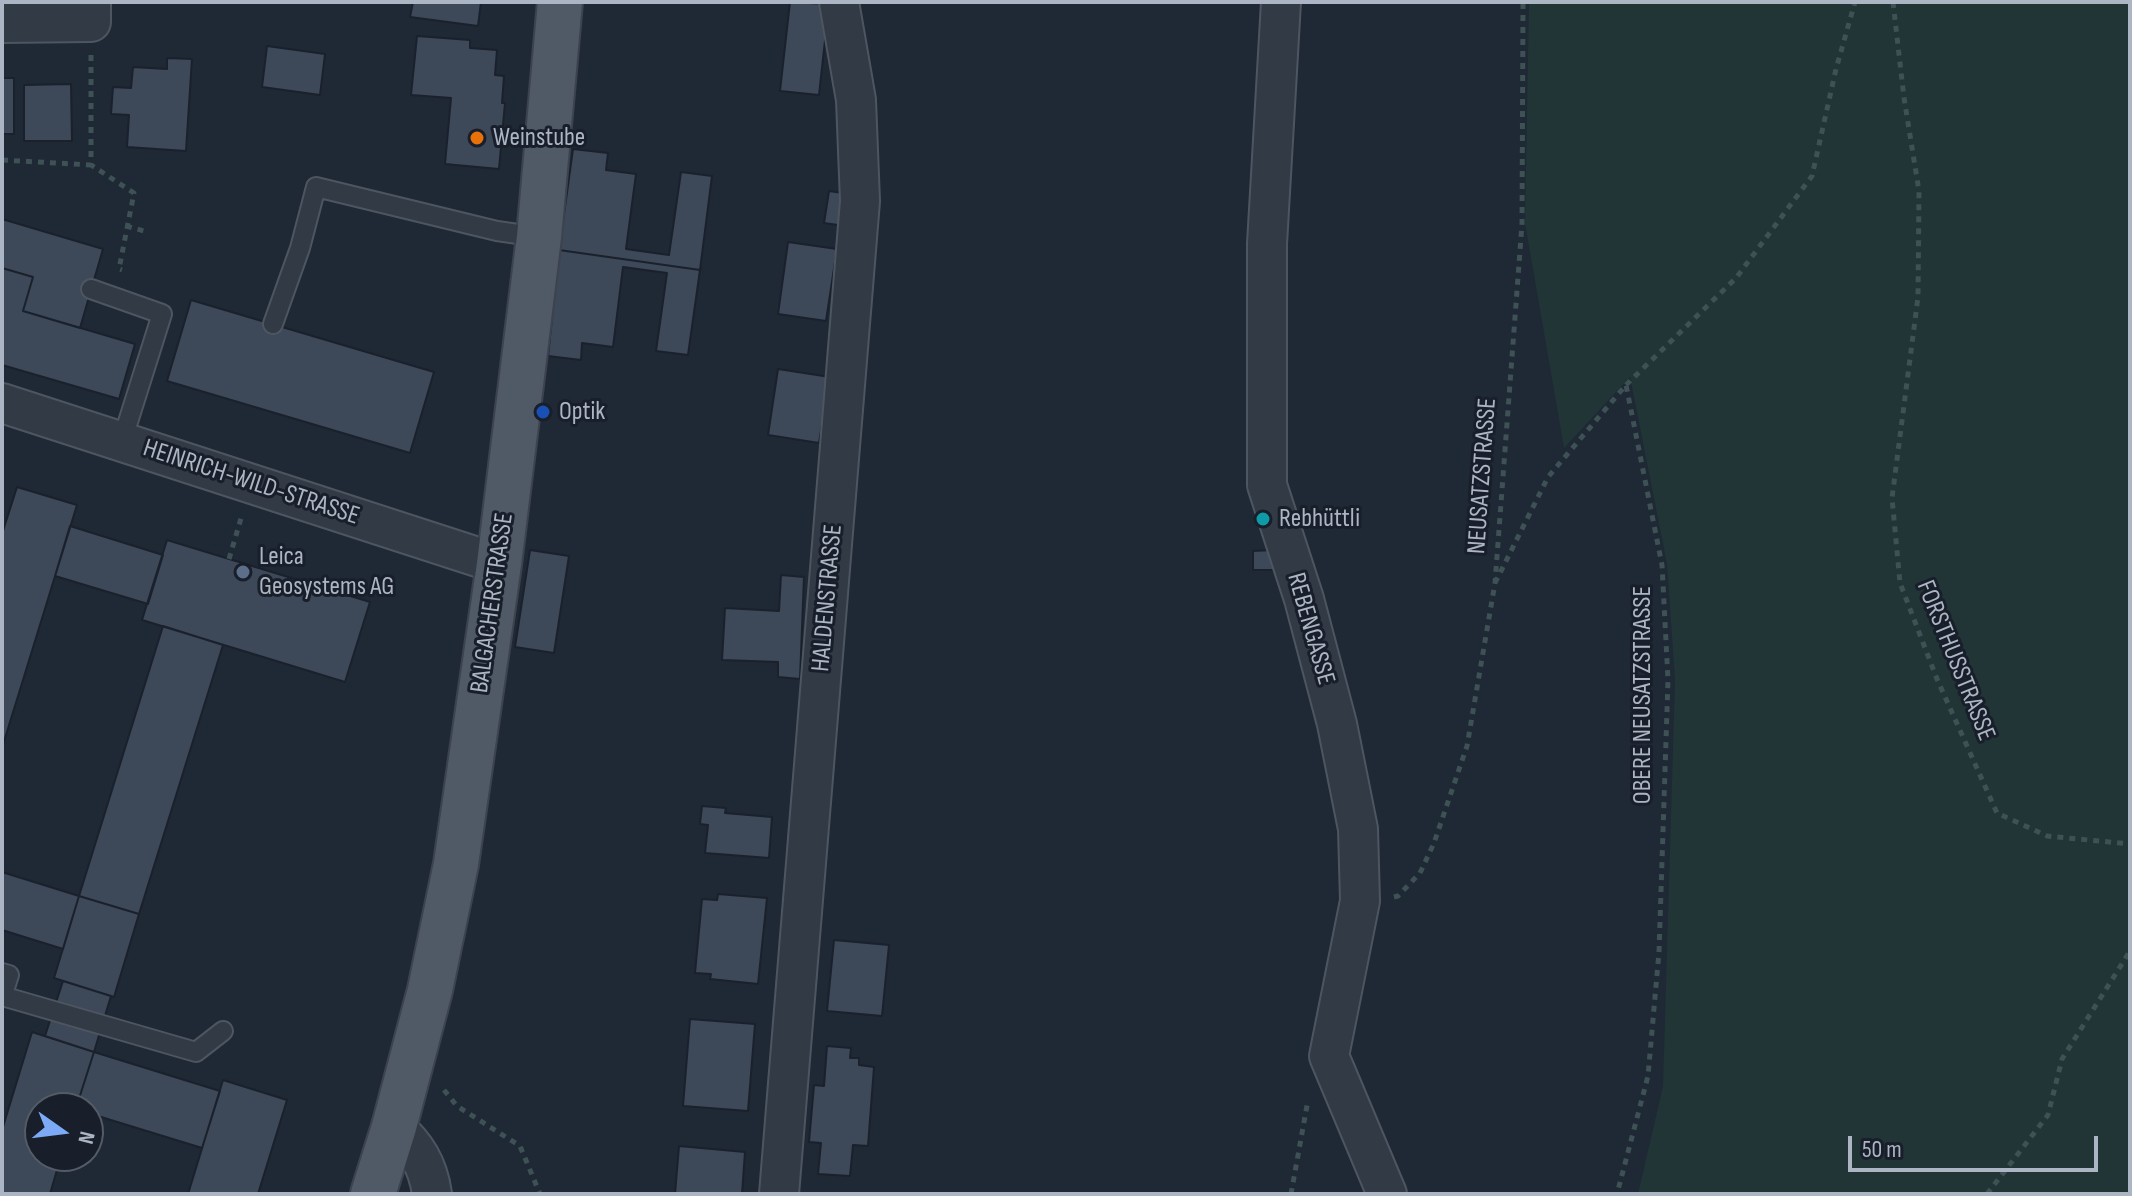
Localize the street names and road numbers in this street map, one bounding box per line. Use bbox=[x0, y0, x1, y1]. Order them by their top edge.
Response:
street label: NEUSATZSTRASSE bbox=[1462, 397, 1504, 555]
street label: HEINRICH-WILD-STRASSE bbox=[139, 433, 363, 533]
street label: BALGACHERSTRASSE bbox=[465, 511, 521, 695]
street label: HALDENSTRASSE bbox=[806, 523, 850, 673]
street label: REBENGASSE bbox=[1279, 569, 1341, 689]
street label: FORSTHUSSTRASSE bbox=[1909, 576, 2001, 746]
street label: OBERE NEUSATZSTRASSE bbox=[1627, 586, 1659, 804]

